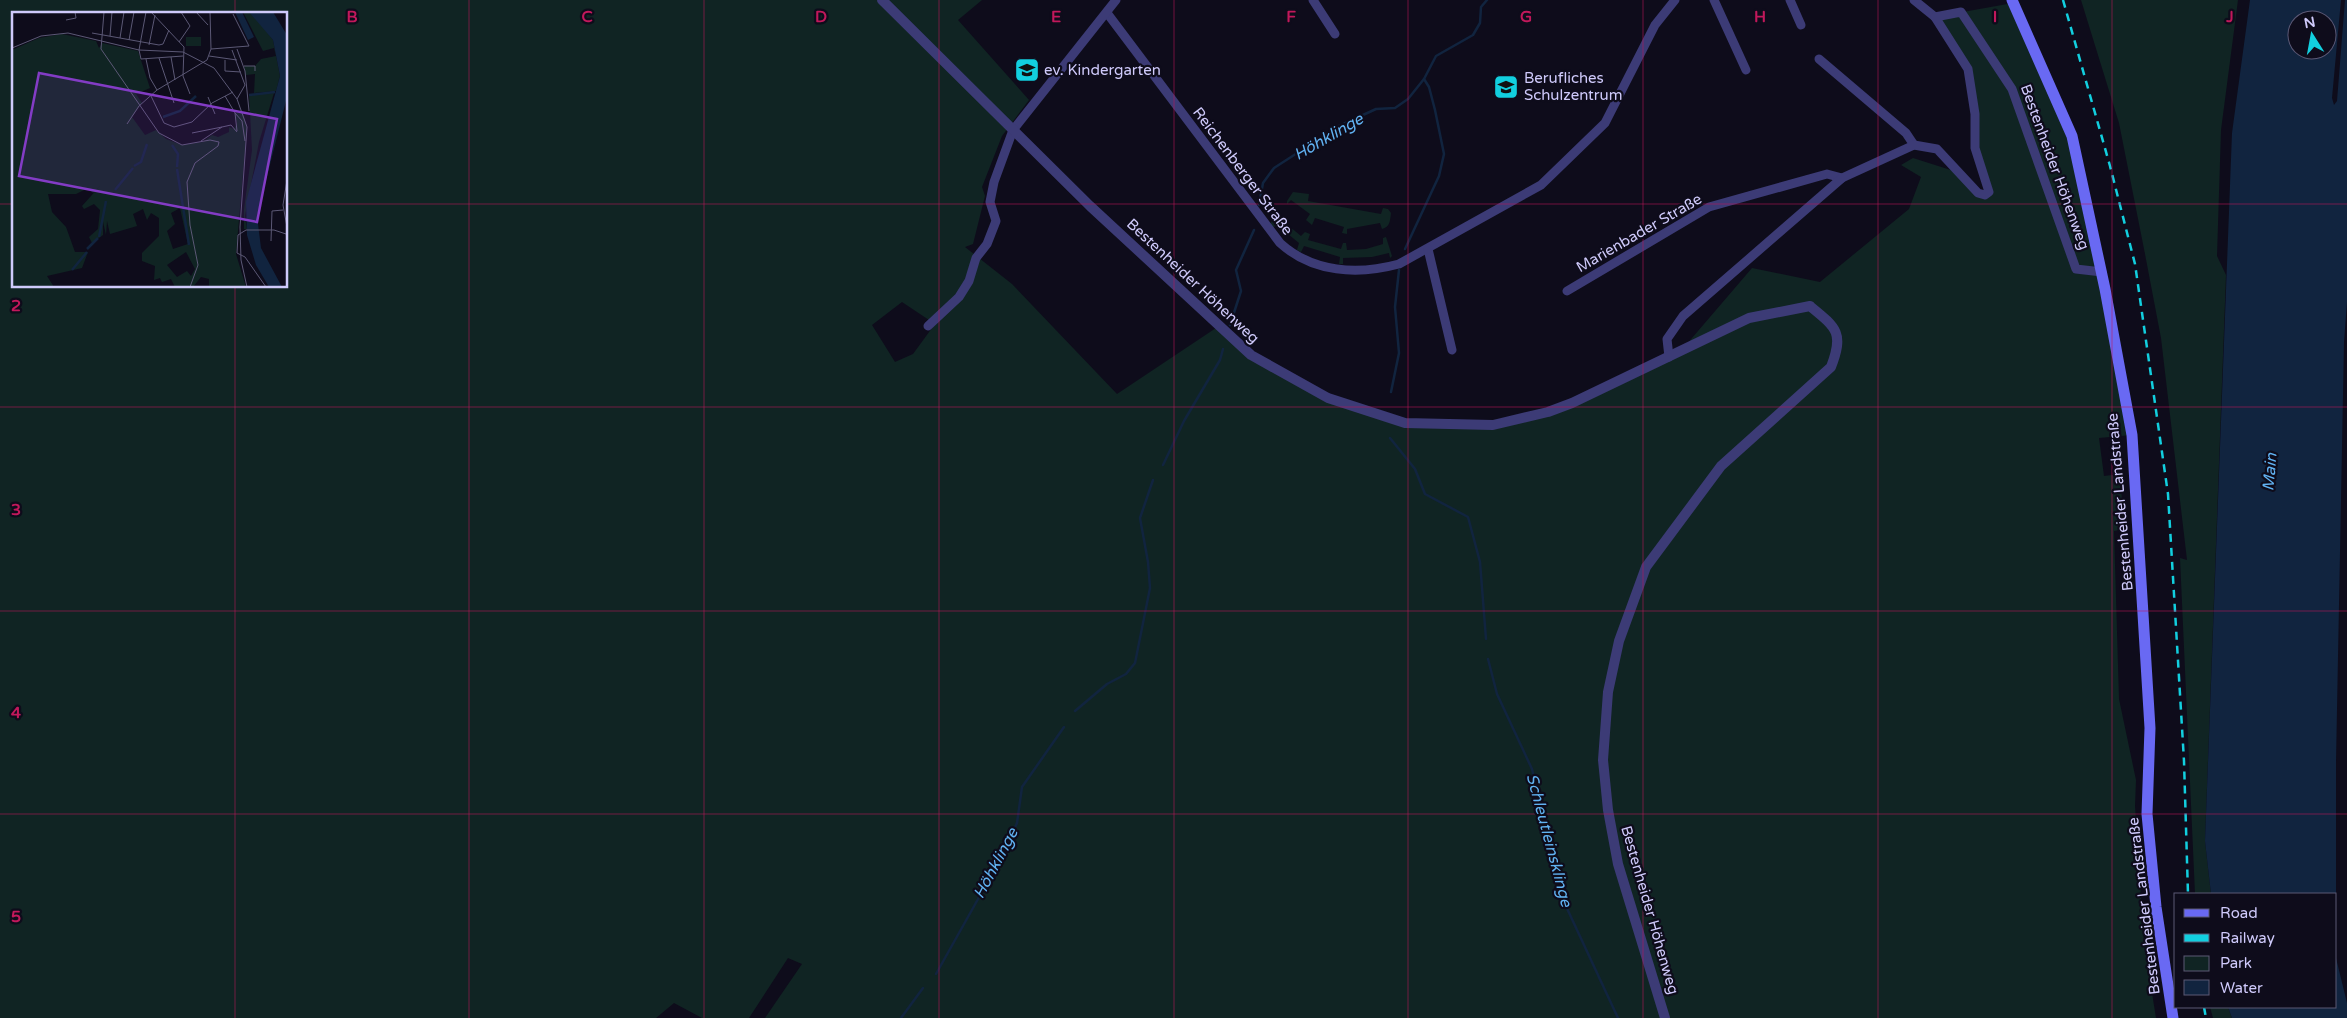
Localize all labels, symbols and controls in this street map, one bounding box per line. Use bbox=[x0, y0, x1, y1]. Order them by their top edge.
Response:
text: B bbox=[346, 7, 358, 27]
text: C bbox=[581, 7, 593, 27]
text: D bbox=[815, 7, 827, 27]
text: E bbox=[1051, 7, 1061, 27]
text: F bbox=[1286, 7, 1296, 27]
text: G bbox=[1520, 7, 1532, 27]
text: H bbox=[1754, 7, 1766, 27]
text: I bbox=[1993, 7, 1997, 27]
text: J bbox=[2225, 7, 2234, 27]
north arrow bbox=[2287, 10, 2337, 60]
inset map bbox=[12, 12, 288, 288]
text: N bbox=[2302, 13, 2317, 32]
school or university icon: ev. Kindergarten bbox=[1014, 57, 1040, 83]
place label: ev. Kindergarten bbox=[1044, 61, 1161, 79]
place label: Berufliches Schulzentrum bbox=[1524, 69, 1622, 104]
school or university icon: Berufliches Schulzentrum bbox=[1493, 74, 1519, 100]
street label: Bestenheider Höhenweg bbox=[2017, 82, 2093, 252]
street label: Reichenberger Straße bbox=[1189, 104, 1297, 238]
water label: Höhklinge bbox=[1290, 109, 1368, 165]
street label: Marienbader Straße bbox=[1573, 190, 1705, 276]
street label: Bestenheider Höhenweg bbox=[1123, 215, 1263, 347]
text: 2 bbox=[11, 296, 21, 316]
street label: Bestenheider Landstraße bbox=[2103, 412, 2137, 592]
water label: Main bbox=[2258, 451, 2282, 492]
text: 3 bbox=[11, 500, 21, 520]
text: 4 bbox=[11, 703, 21, 723]
water label: Schleutleinsklinge bbox=[1522, 771, 1577, 910]
street label: Bestenheider Landstraße bbox=[2124, 816, 2164, 996]
water label: Höhklinge bbox=[969, 824, 1023, 902]
street label: Bestenheider Höhenweg bbox=[1617, 824, 1683, 996]
legend bbox=[2174, 893, 2337, 1008]
text: Road bbox=[2220, 904, 2258, 922]
text: 5 bbox=[11, 907, 21, 927]
text: Railway bbox=[2220, 929, 2275, 947]
text: Park bbox=[2220, 954, 2252, 972]
text: Water bbox=[2220, 979, 2263, 997]

